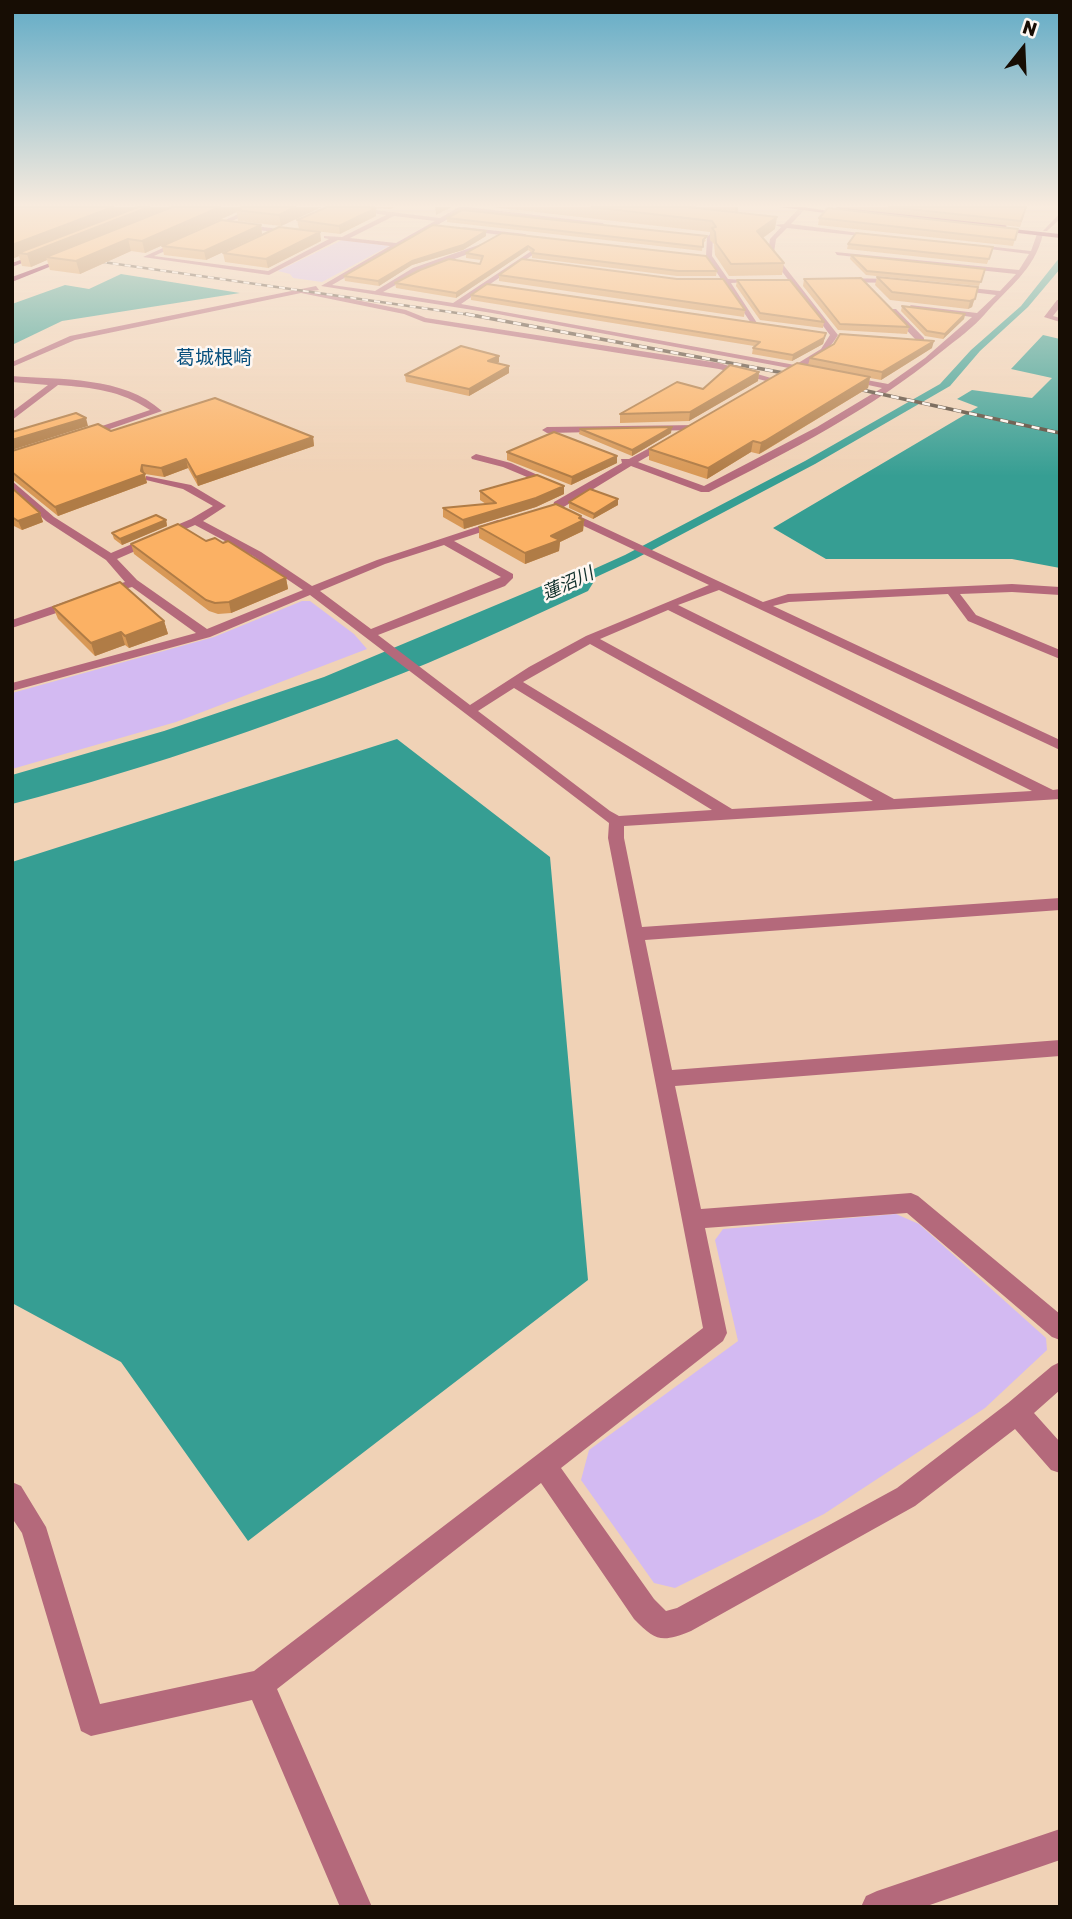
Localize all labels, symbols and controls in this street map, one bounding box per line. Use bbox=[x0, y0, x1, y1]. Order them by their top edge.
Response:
north arrow bbox=[988, 14, 1058, 84]
text: N bbox=[1020, 16, 1040, 42]
district label: 葛城根崎 bbox=[176, 348, 252, 370]
water label: 蓮沼川 bbox=[539, 563, 597, 605]

